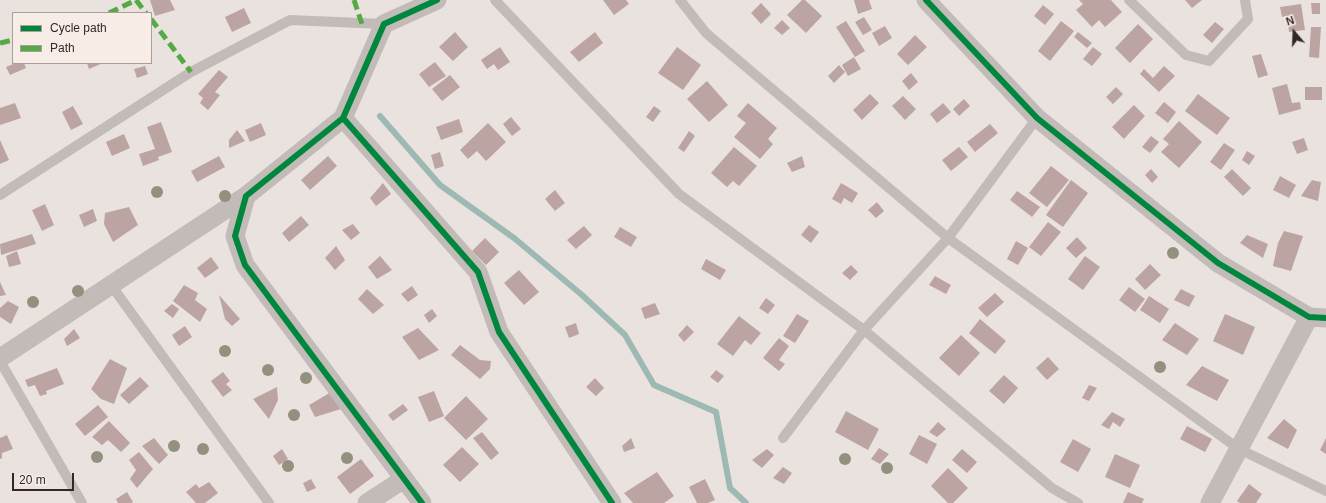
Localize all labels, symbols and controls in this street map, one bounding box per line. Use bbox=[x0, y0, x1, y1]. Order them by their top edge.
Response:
legend bbox=[12, 12, 152, 64]
north arrow bbox=[1274, 12, 1314, 52]
text: N bbox=[1284, 14, 1296, 28]
text: Cycle path bbox=[50, 21, 107, 35]
text: Path bbox=[50, 41, 75, 55]
scale bar bbox=[14, 465, 76, 491]
text: 20 m bbox=[19, 473, 46, 487]

